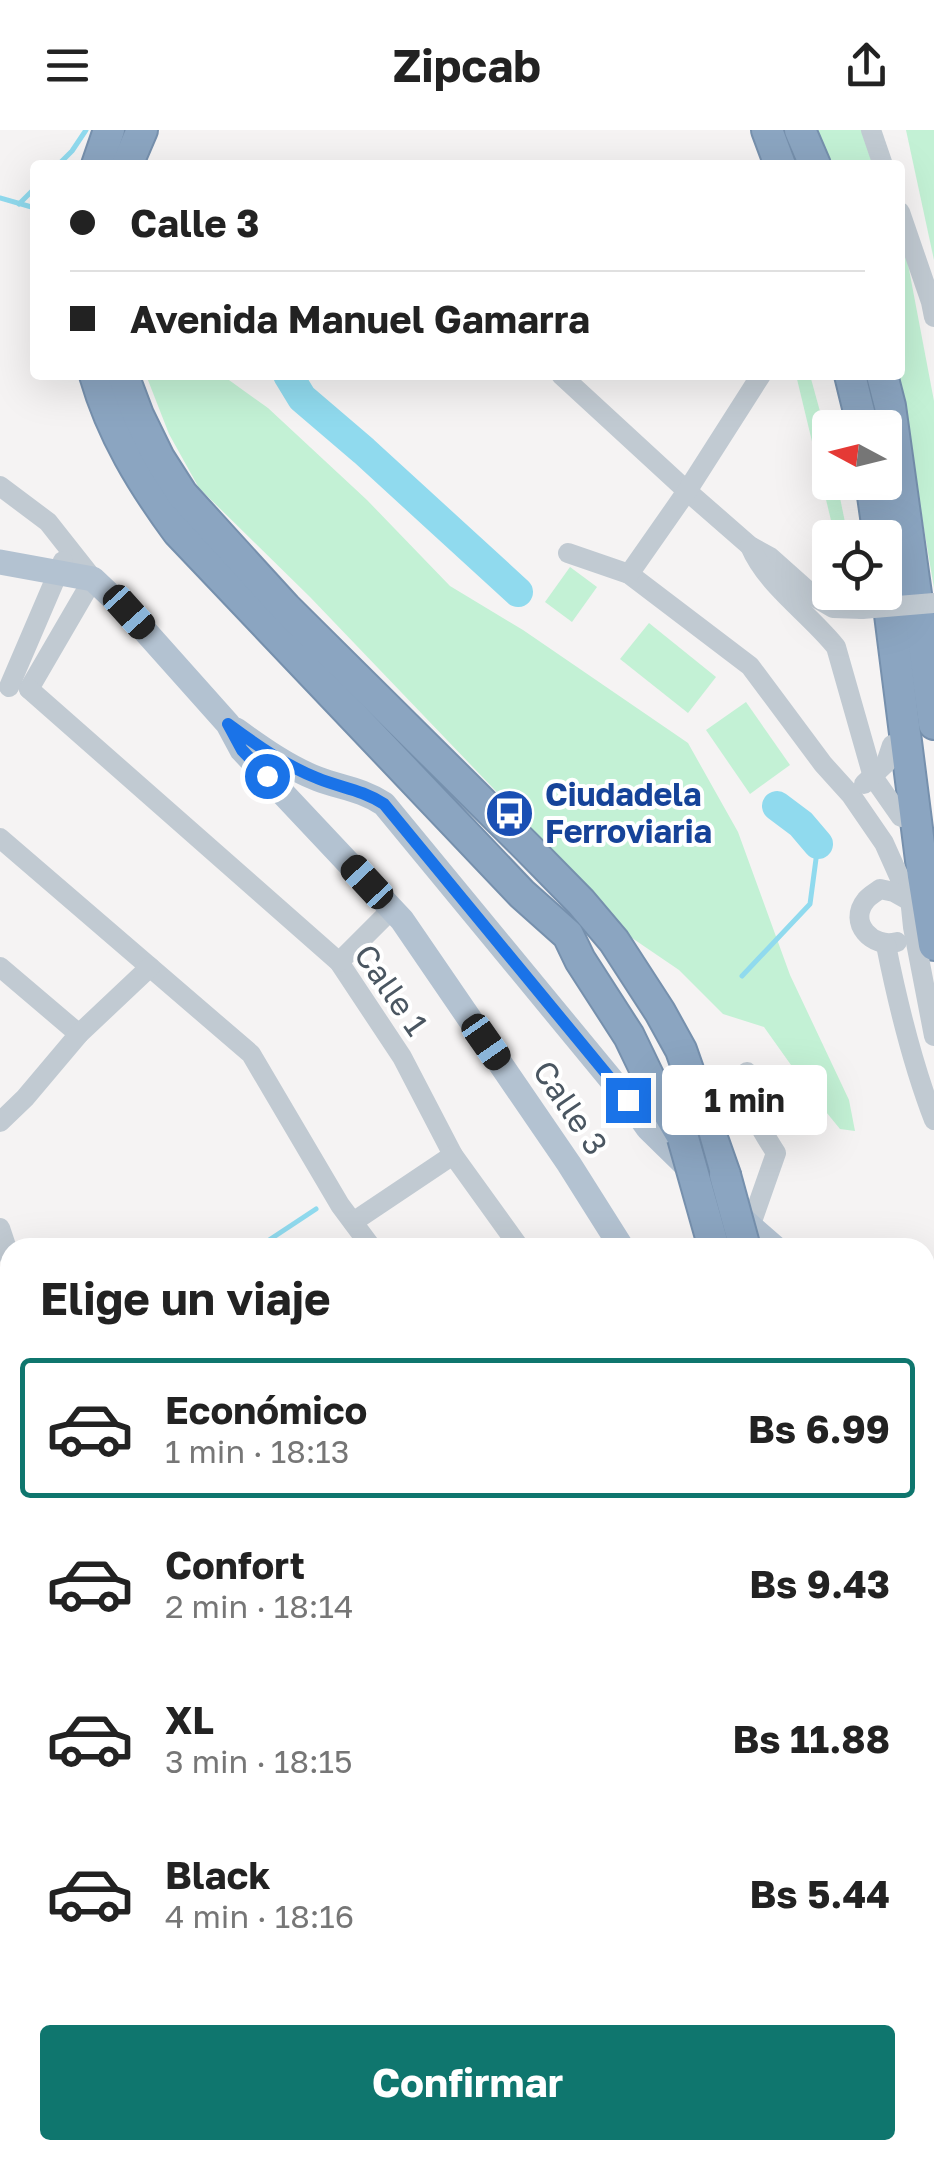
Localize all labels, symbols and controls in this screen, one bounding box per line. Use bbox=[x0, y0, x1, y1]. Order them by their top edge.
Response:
icon: menu bbox=[40, 38, 95, 93]
text: Zipcab bbox=[393, 38, 541, 92]
icon: share bbox=[839, 38, 894, 93]
text: Calle 3 bbox=[130, 200, 259, 245]
text: Avenida Manuel Gamarra bbox=[130, 296, 590, 341]
north arrow bbox=[812, 410, 902, 500]
map controls bbox=[812, 410, 902, 610]
button: locate bbox=[812, 520, 902, 610]
car bbox=[98, 580, 160, 644]
route start bbox=[245, 754, 290, 799]
place label: Ciudadela Ferroviaria bbox=[545, 775, 712, 850]
bus stop icon: Ciudadela Ferroviaria bbox=[484, 787, 536, 839]
car bbox=[336, 850, 398, 914]
street label: Calle 1 bbox=[347, 937, 437, 1042]
car bbox=[457, 1009, 515, 1075]
street label: Calle 3 bbox=[526, 1053, 616, 1162]
callout: 1 min bbox=[663, 1065, 828, 1135]
route end bbox=[606, 1078, 651, 1123]
text: 1 min bbox=[704, 1081, 785, 1119]
text: Elige un viaje bbox=[40, 1271, 331, 1325]
icon: car bbox=[45, 1383, 135, 1473]
text: Económico bbox=[165, 1387, 367, 1432]
text: Bs 6.99 bbox=[748, 1406, 890, 1451]
text: 1 min · 18:13 bbox=[165, 1432, 350, 1470]
icon: car bbox=[45, 1538, 135, 1628]
text: Confort bbox=[165, 1542, 305, 1587]
text: Bs 9.43 bbox=[749, 1561, 890, 1606]
text: 2 min · 18:14 bbox=[165, 1587, 353, 1625]
icon: car bbox=[45, 1693, 135, 1783]
text: XL bbox=[165, 1697, 214, 1742]
text: Bs 11.88 bbox=[732, 1716, 890, 1761]
text: 3 min · 18:15 bbox=[165, 1742, 353, 1780]
icon: car bbox=[45, 1848, 135, 1938]
text: Black bbox=[165, 1852, 270, 1897]
text: Bs 5.44 bbox=[750, 1871, 890, 1916]
text: 4 min · 18:16 bbox=[165, 1897, 354, 1935]
button: Confirmar bbox=[40, 2025, 895, 2140]

